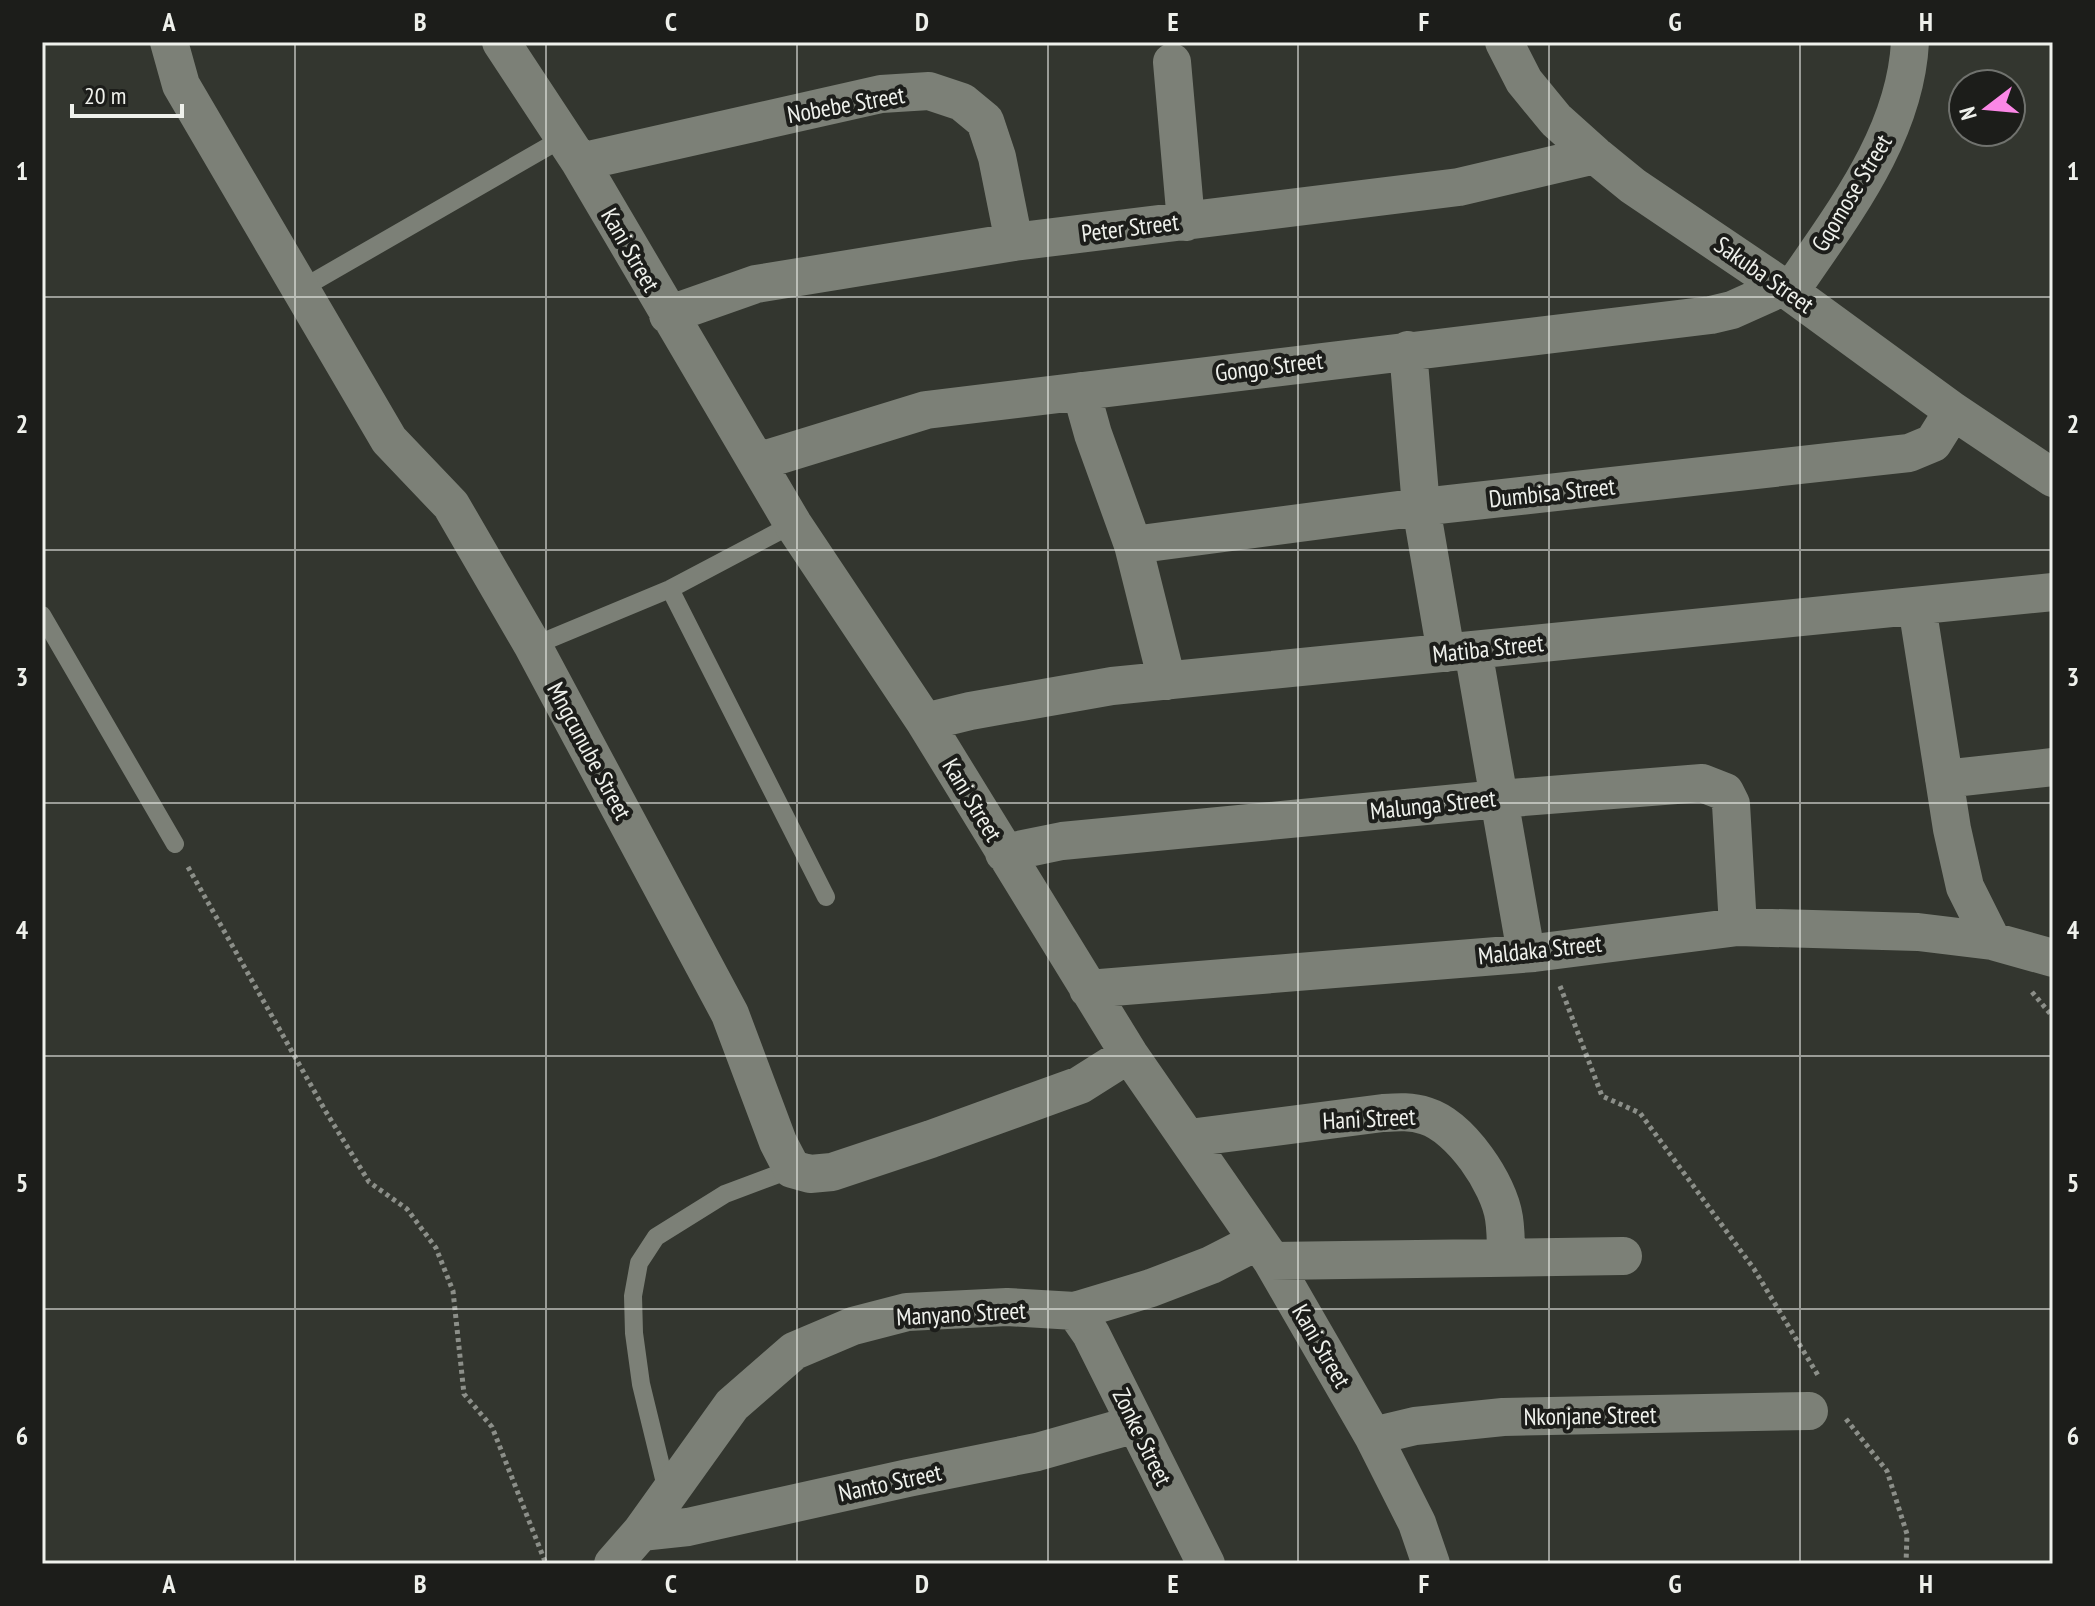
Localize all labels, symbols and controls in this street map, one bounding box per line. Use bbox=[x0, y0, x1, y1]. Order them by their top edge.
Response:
text: A bbox=[161, 5, 176, 38]
text: B bbox=[414, 5, 427, 38]
text: C bbox=[665, 5, 677, 38]
text: D bbox=[915, 5, 929, 38]
text: E bbox=[1167, 5, 1179, 38]
text: F bbox=[1419, 5, 1430, 38]
text: G bbox=[1668, 5, 1682, 38]
text: H bbox=[1919, 5, 1933, 38]
scale bar bbox=[72, 68, 182, 118]
north arrow bbox=[1947, 68, 2027, 148]
street label: Nobebe Street bbox=[785, 79, 907, 130]
text: 20 m bbox=[84, 80, 126, 111]
text: N bbox=[1953, 104, 1983, 123]
street label: Gqomose Street bbox=[1804, 128, 1899, 257]
text: 1 bbox=[16, 154, 28, 187]
text: 1 bbox=[2067, 154, 2079, 187]
street label: Kani Street bbox=[594, 202, 667, 297]
street label: Peter Street bbox=[1080, 206, 1181, 249]
street label: Sakuba Street bbox=[1709, 229, 1820, 320]
street label: Gongo Street bbox=[1213, 344, 1325, 388]
text: 2 bbox=[16, 407, 28, 440]
text: 2 bbox=[2067, 407, 2079, 440]
street label: Dumbisa Street bbox=[1487, 470, 1617, 515]
street label: Matiba Street bbox=[1431, 627, 1545, 670]
text: 3 bbox=[16, 660, 28, 693]
text: 3 bbox=[2067, 660, 2079, 693]
street label: Mngcunube Street bbox=[540, 677, 639, 825]
street label: Kani Street bbox=[936, 753, 1009, 847]
street label: Malunga Street bbox=[1369, 782, 1498, 827]
text: 4 bbox=[16, 913, 29, 946]
text: 4 bbox=[2067, 913, 2080, 946]
street label: Maldaka Street bbox=[1477, 928, 1604, 971]
street label: Hani Street bbox=[1322, 1101, 1417, 1136]
text: 5 bbox=[16, 1166, 28, 1199]
text: 5 bbox=[2067, 1166, 2079, 1199]
street label: Manyano Street bbox=[895, 1295, 1027, 1332]
street label: Kani Street bbox=[1285, 1298, 1358, 1393]
street label: Zonke Street bbox=[1106, 1383, 1179, 1491]
street label: Nkonjane Street bbox=[1523, 1399, 1657, 1432]
text: 6 bbox=[16, 1419, 28, 1452]
text: 6 bbox=[2067, 1419, 2079, 1452]
street label: Nanto Street bbox=[836, 1456, 945, 1509]
text: A bbox=[161, 1567, 176, 1600]
text: B bbox=[414, 1567, 427, 1600]
text: C bbox=[665, 1567, 677, 1600]
text: D bbox=[915, 1567, 929, 1600]
text: E bbox=[1167, 1567, 1179, 1600]
text: F bbox=[1419, 1567, 1430, 1600]
text: G bbox=[1668, 1567, 1682, 1600]
text: H bbox=[1919, 1567, 1933, 1600]

